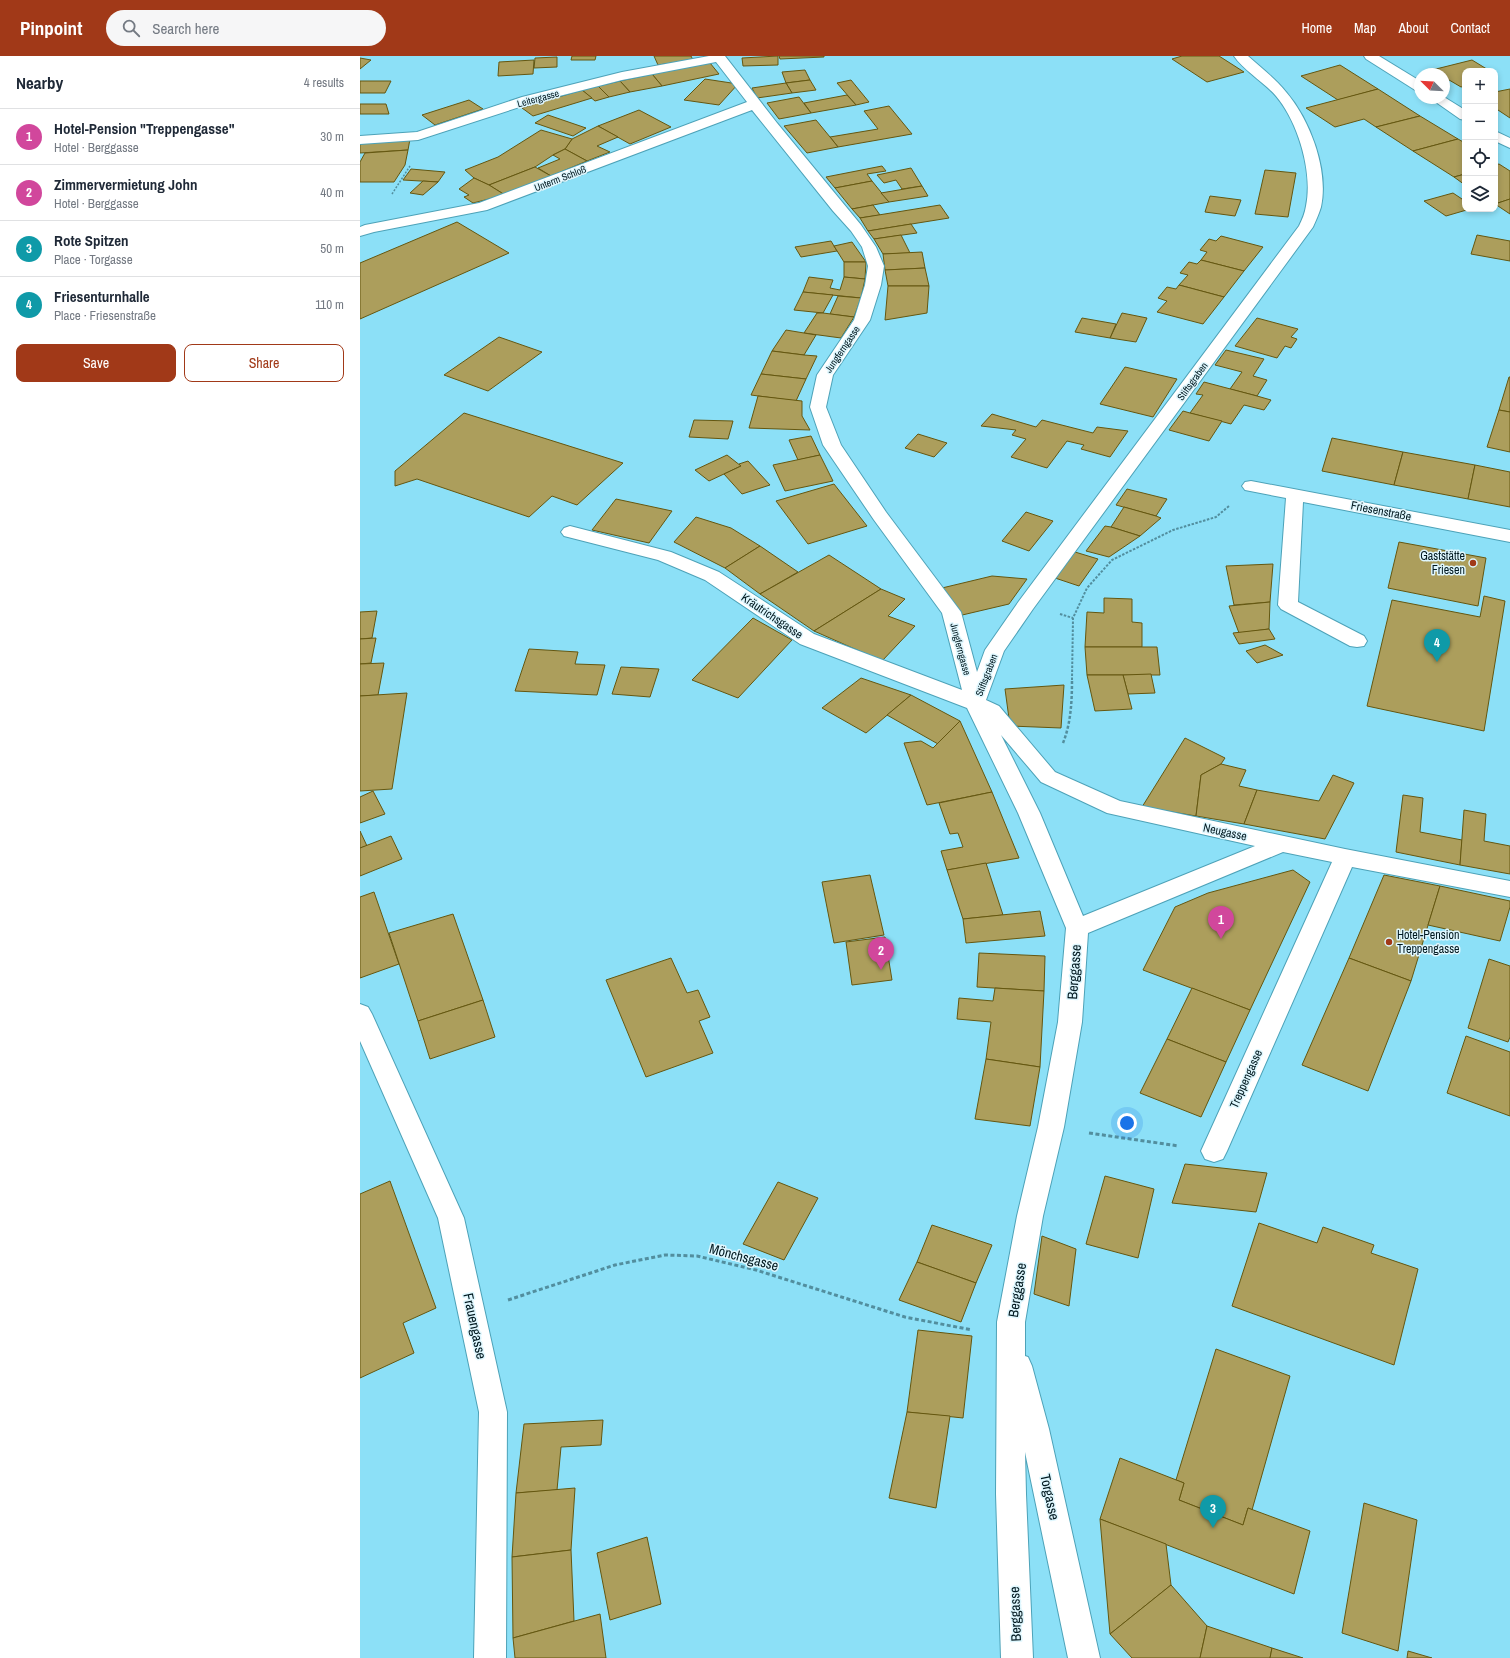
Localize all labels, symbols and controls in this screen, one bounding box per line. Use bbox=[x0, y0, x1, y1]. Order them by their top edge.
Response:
search box bbox=[106, 10, 386, 46]
text: Pinpoint bbox=[20, 15, 82, 41]
icon: search bbox=[120, 17, 142, 39]
text: Search here bbox=[152, 18, 219, 39]
text: Home bbox=[1301, 19, 1332, 37]
text: Map bbox=[1354, 19, 1376, 37]
text: About bbox=[1398, 19, 1428, 37]
text: Contact bbox=[1450, 19, 1490, 37]
north arrow bbox=[1414, 68, 1450, 104]
map controls bbox=[1462, 68, 1498, 212]
button: + bbox=[1462, 68, 1498, 104]
text: Nearby bbox=[16, 71, 63, 94]
text: 4 results bbox=[304, 74, 344, 91]
street label: Leitergasse bbox=[516, 87, 561, 110]
button: − bbox=[1462, 104, 1498, 140]
text: Hotel-Pension "Treppengasse" bbox=[54, 118, 235, 139]
text: 1 bbox=[26, 128, 32, 145]
text: 30 m bbox=[320, 128, 344, 145]
text: Hotel · Berggasse bbox=[54, 139, 139, 156]
button: locate bbox=[1462, 140, 1498, 176]
street label: Unterm Schloß bbox=[532, 163, 588, 194]
text: Zimmervermietung John bbox=[54, 174, 198, 195]
button: layers bbox=[1462, 176, 1498, 212]
text: 2 bbox=[26, 184, 32, 201]
text: 40 m bbox=[320, 184, 344, 201]
text: Hotel · Berggasse bbox=[54, 195, 139, 212]
text: Rote Spitzen bbox=[54, 230, 129, 251]
text: 3 bbox=[26, 240, 32, 257]
text: 50 m bbox=[320, 240, 344, 257]
text: Place · Torgasse bbox=[54, 251, 133, 268]
text: Friesenturnhalle bbox=[54, 286, 150, 307]
text: 4 bbox=[26, 296, 32, 313]
text: 110 m bbox=[315, 296, 344, 313]
text: Place · Friesenstraße bbox=[54, 307, 156, 324]
street label: Jungferngasse bbox=[822, 323, 863, 375]
button: Save bbox=[16, 344, 176, 382]
button: Share bbox=[184, 344, 344, 382]
street label: Stiftsgraben bbox=[1174, 360, 1211, 403]
street label: Friesenstraße bbox=[1349, 497, 1413, 525]
place label: Gaststätte Friesen bbox=[1420, 548, 1465, 578]
marker: Gaststätte Friesen bbox=[1468, 558, 1478, 568]
street label: Kräutrichsgasse bbox=[738, 589, 806, 643]
street label: Jungferngasse bbox=[947, 621, 974, 677]
pin: 4 bbox=[1424, 629, 1450, 662]
street label: Stiftsgraben bbox=[972, 652, 1000, 698]
street label: Neugasse bbox=[1202, 820, 1248, 844]
pin: 1 bbox=[1208, 906, 1234, 939]
place label: Hotel-Pension Treppengasse bbox=[1397, 927, 1460, 957]
pin: 2 bbox=[868, 937, 894, 970]
marker: Hotel-Pension Treppengasse bbox=[1384, 937, 1394, 947]
street label: Berggasse bbox=[1063, 944, 1085, 1000]
street label: Treppengasse bbox=[1226, 1047, 1266, 1111]
your location bbox=[1117, 1113, 1137, 1133]
street label: Mönchsgasse bbox=[707, 1239, 781, 1275]
street label: Berggasse bbox=[1004, 1261, 1030, 1319]
street label: Frauengasse bbox=[459, 1291, 491, 1361]
street label: Torgasse bbox=[1036, 1472, 1064, 1522]
pin: 3 bbox=[1200, 1495, 1226, 1528]
street label: Berggasse bbox=[1005, 1586, 1025, 1642]

